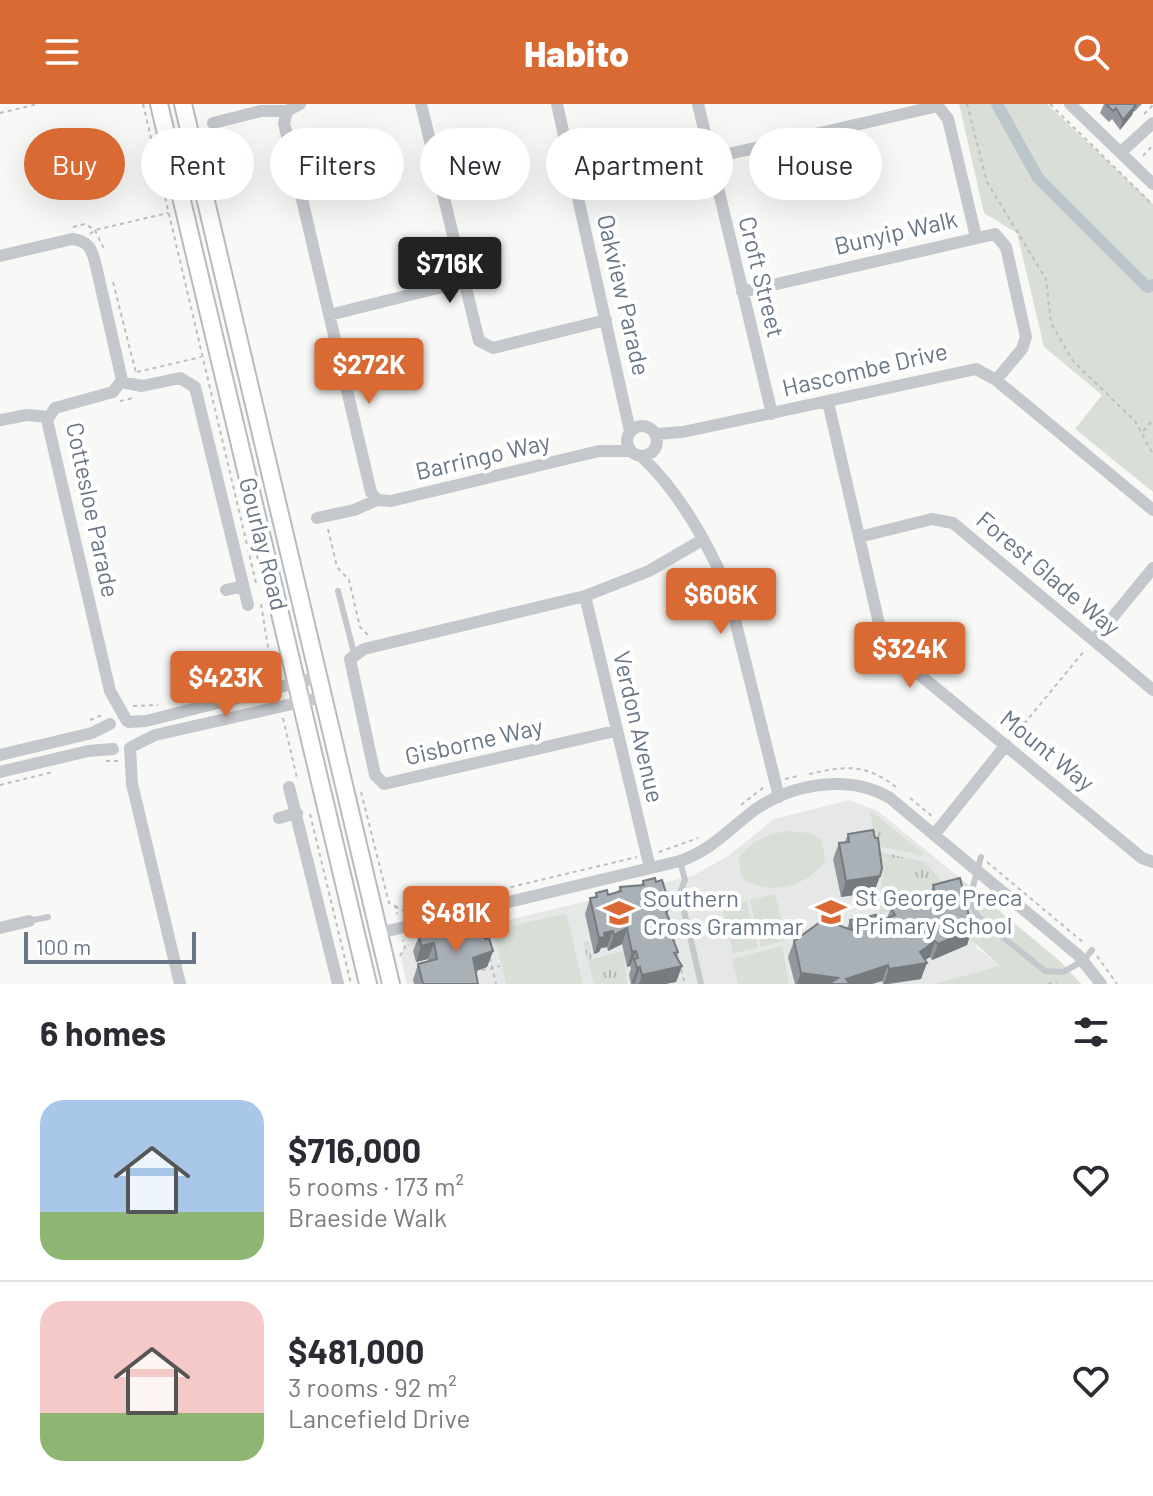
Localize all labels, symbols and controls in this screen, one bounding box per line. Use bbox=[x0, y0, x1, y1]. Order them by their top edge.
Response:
icon: menu bbox=[40, 30, 84, 74]
icon: search bbox=[1069, 30, 1113, 74]
text: Habito bbox=[524, 31, 629, 74]
chip: Buy bbox=[24, 128, 125, 200]
chip: Rent bbox=[141, 128, 254, 200]
chip: Filters bbox=[270, 128, 404, 200]
chip: New bbox=[420, 128, 530, 200]
chip: Apartment bbox=[546, 128, 733, 200]
chip: House bbox=[749, 128, 882, 200]
street label: Bunyip Walk bbox=[831, 203, 960, 260]
street label: Oakview Parade bbox=[592, 211, 657, 378]
street label: Croft Street bbox=[733, 213, 791, 340]
pin: $716K bbox=[394, 237, 506, 305]
text: $716K bbox=[416, 247, 484, 278]
street label: Hascombe Drive bbox=[779, 335, 950, 402]
pin: $272K bbox=[313, 338, 425, 406]
text: $272K bbox=[332, 348, 406, 379]
street label: Cottesloe Parade bbox=[61, 420, 126, 600]
street label: Barringo Way bbox=[412, 426, 553, 485]
street label: Gourlay Road bbox=[234, 474, 295, 613]
street label: Forest Glade Way bbox=[971, 504, 1127, 641]
pin: $606K bbox=[665, 568, 777, 636]
text: $606K bbox=[684, 578, 758, 609]
pin: $324K bbox=[854, 622, 966, 690]
text: $324K bbox=[872, 632, 948, 663]
street label: Verdon Avenue bbox=[608, 648, 671, 805]
pin: $423K bbox=[170, 651, 282, 719]
text: $423K bbox=[188, 661, 264, 692]
street label: Mount Way bbox=[995, 703, 1101, 797]
street label: Gisborne Way bbox=[402, 711, 545, 770]
place label: St George Preca Primary School bbox=[855, 882, 1022, 939]
place label: Southern Cross Grammar bbox=[643, 883, 803, 940]
pin: $481K bbox=[400, 886, 512, 954]
school or university icon: St George Preca Primary School bbox=[814, 895, 848, 929]
text: $481K bbox=[421, 896, 491, 927]
school or university icon: Southern Cross Grammar bbox=[602, 896, 636, 930]
scale bar bbox=[24, 928, 196, 964]
text: 100 m bbox=[36, 933, 91, 959]
icon: filters bbox=[1069, 1010, 1113, 1054]
text: 6 homes bbox=[40, 1012, 166, 1053]
text: $716,000 bbox=[288, 1129, 421, 1170]
icon: home bbox=[104, 1132, 200, 1228]
icon: heart bbox=[1069, 1158, 1113, 1202]
text: 5 rooms · 173 m² bbox=[288, 1170, 464, 1201]
text: Braeside Walk bbox=[288, 1201, 447, 1232]
text: $481,000 bbox=[288, 1330, 424, 1371]
icon: home bbox=[104, 1333, 200, 1429]
icon: heart bbox=[1069, 1359, 1113, 1403]
text: 3 rooms · 92 m² bbox=[288, 1371, 457, 1402]
text: Lancefield Drive bbox=[288, 1402, 470, 1433]

